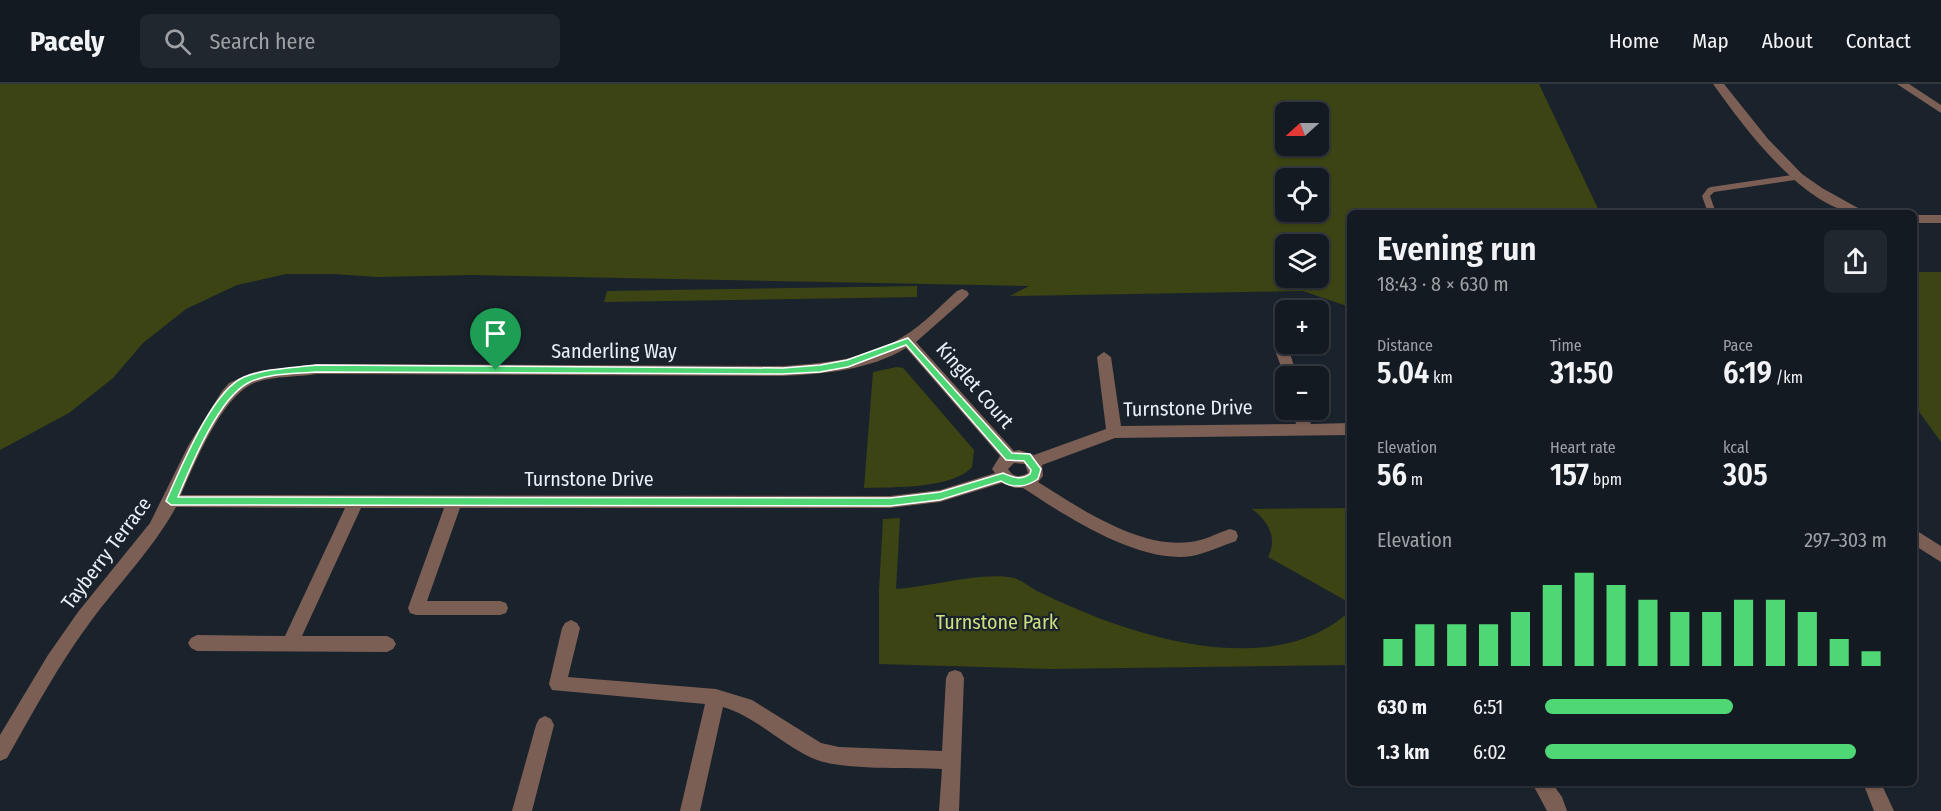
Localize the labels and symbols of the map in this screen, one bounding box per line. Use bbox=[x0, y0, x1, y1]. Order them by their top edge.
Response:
north arrow bbox=[1275, 102, 1329, 156]
pin bbox=[470, 308, 521, 370]
street label: Kinglet Court bbox=[931, 337, 1019, 433]
street label: Sanderling Way bbox=[551, 339, 677, 363]
street label: Turnstone Drive bbox=[1123, 395, 1253, 421]
street label: Turnstone Drive bbox=[524, 467, 654, 491]
street label: Tayberry Terrace bbox=[56, 492, 156, 614]
park label: Turnstone Park bbox=[936, 610, 1059, 634]

